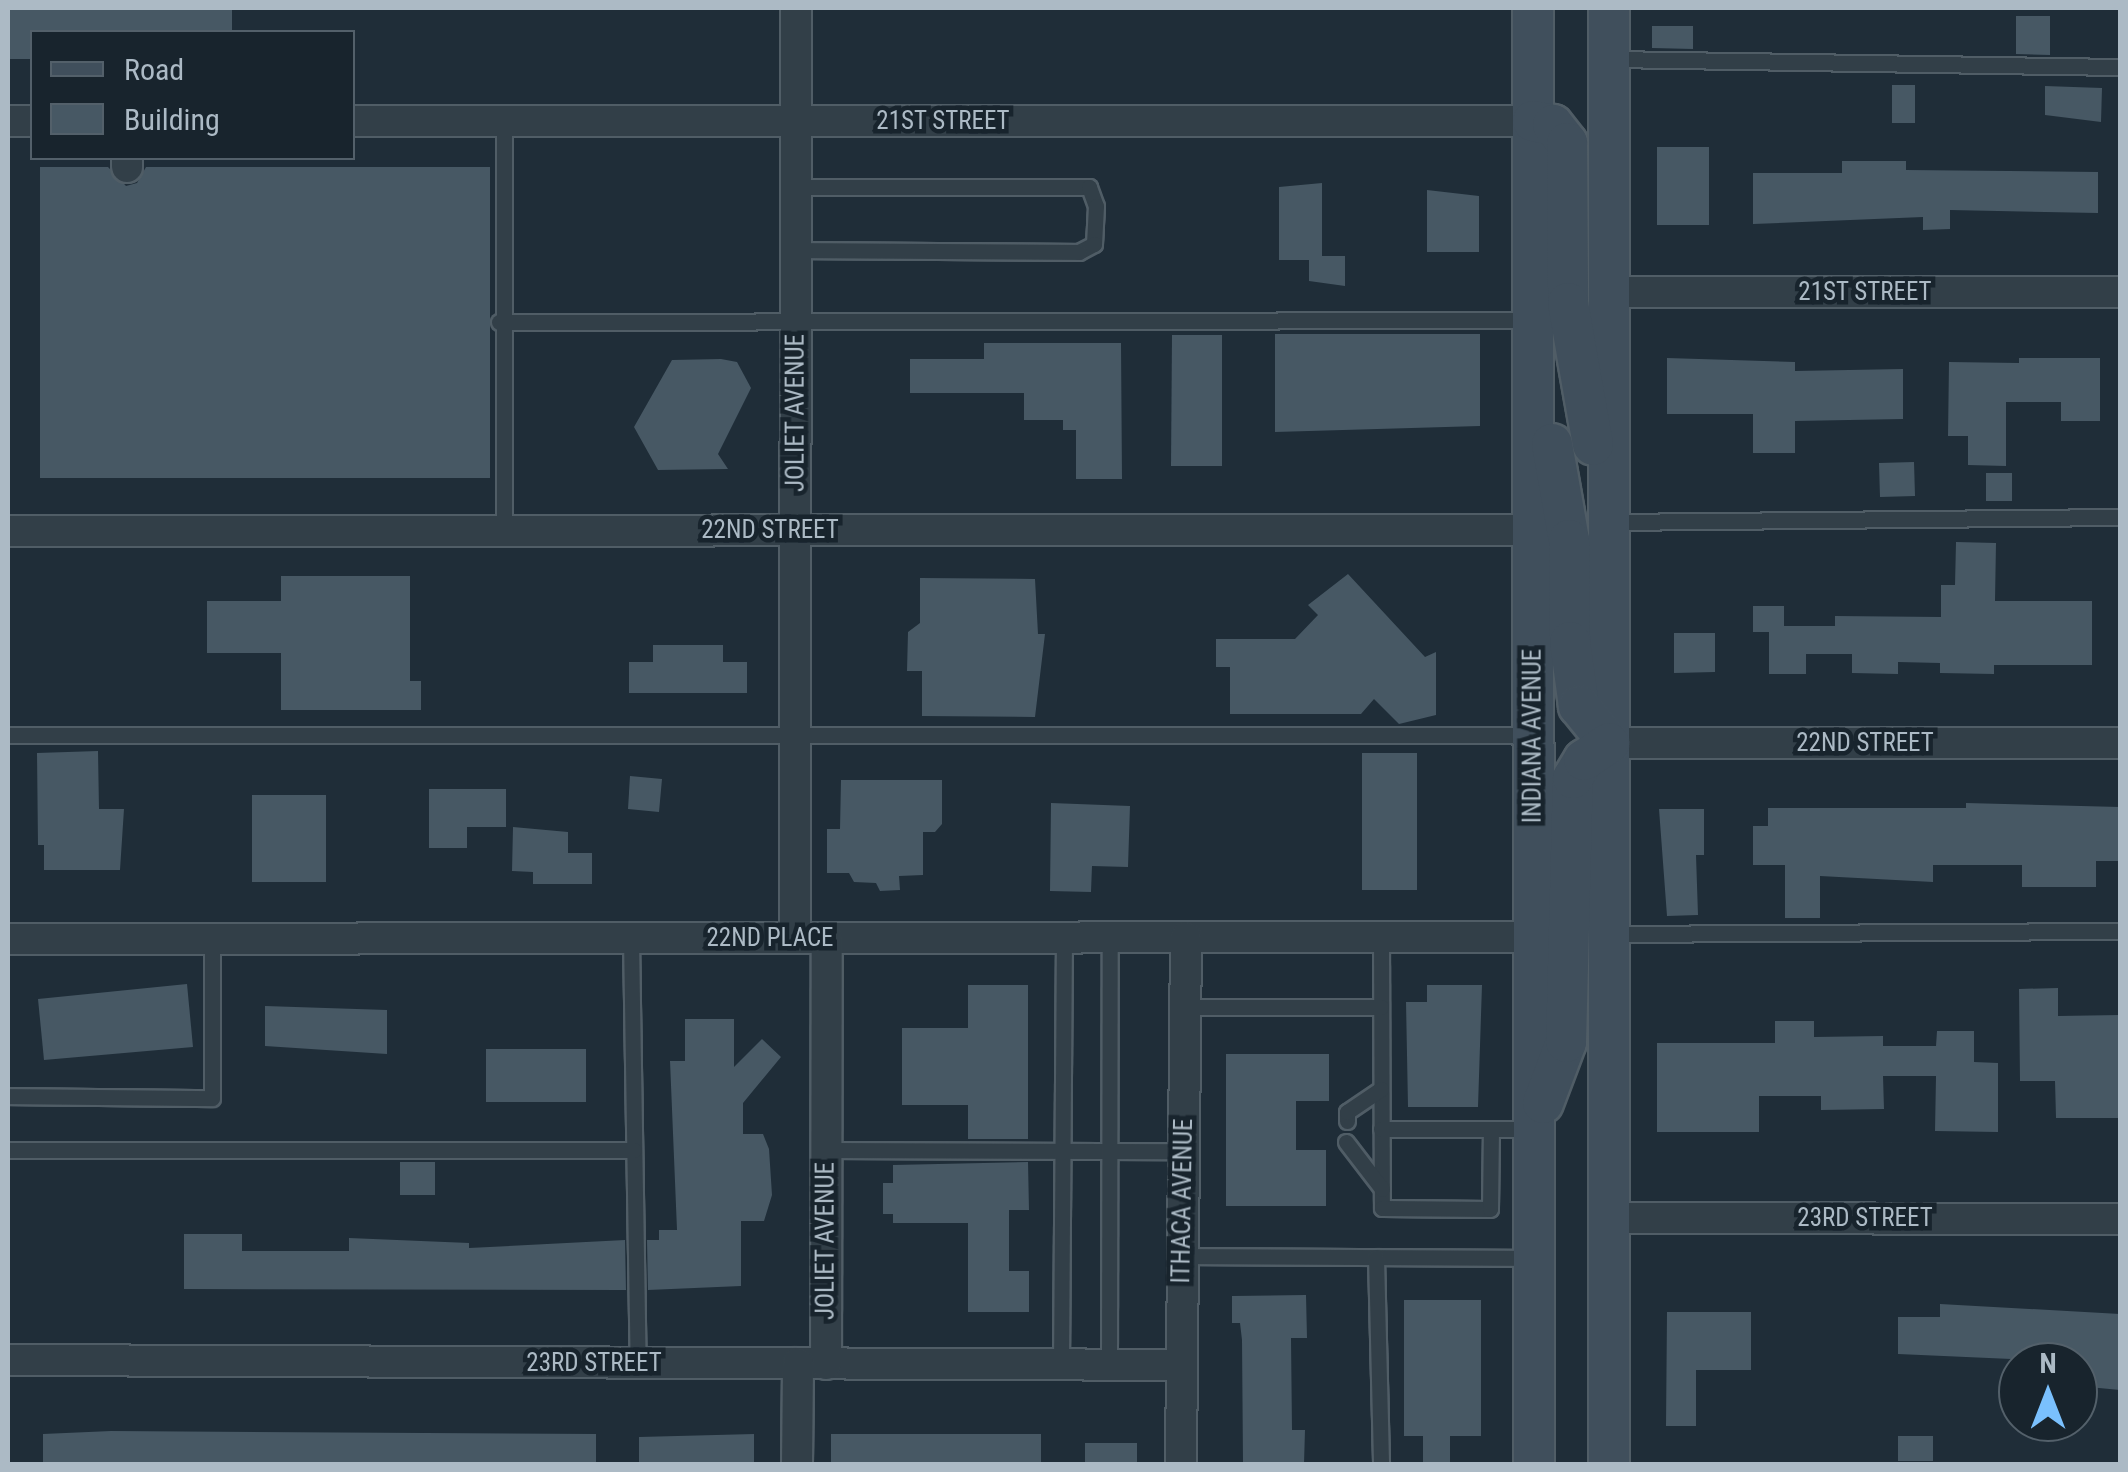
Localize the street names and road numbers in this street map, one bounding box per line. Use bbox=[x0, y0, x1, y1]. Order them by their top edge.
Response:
street label: 21ST STREET bbox=[876, 106, 1010, 136]
street label: 21ST STREET bbox=[1798, 277, 1932, 307]
street label: JOLIET AVENUE bbox=[781, 334, 811, 492]
street label: 22ND STREET bbox=[701, 515, 839, 545]
street label: INDIANA AVENUE bbox=[1518, 649, 1548, 823]
street label: 22ND STREET bbox=[1796, 728, 1934, 758]
street label: 22ND PLACE bbox=[706, 923, 834, 953]
street label: ITHACA AVENUE bbox=[1167, 1118, 1199, 1284]
street label: JOLIET AVENUE bbox=[811, 1162, 841, 1320]
street label: 23RD STREET bbox=[1797, 1203, 1933, 1233]
street label: 23RD STREET bbox=[526, 1348, 662, 1378]

